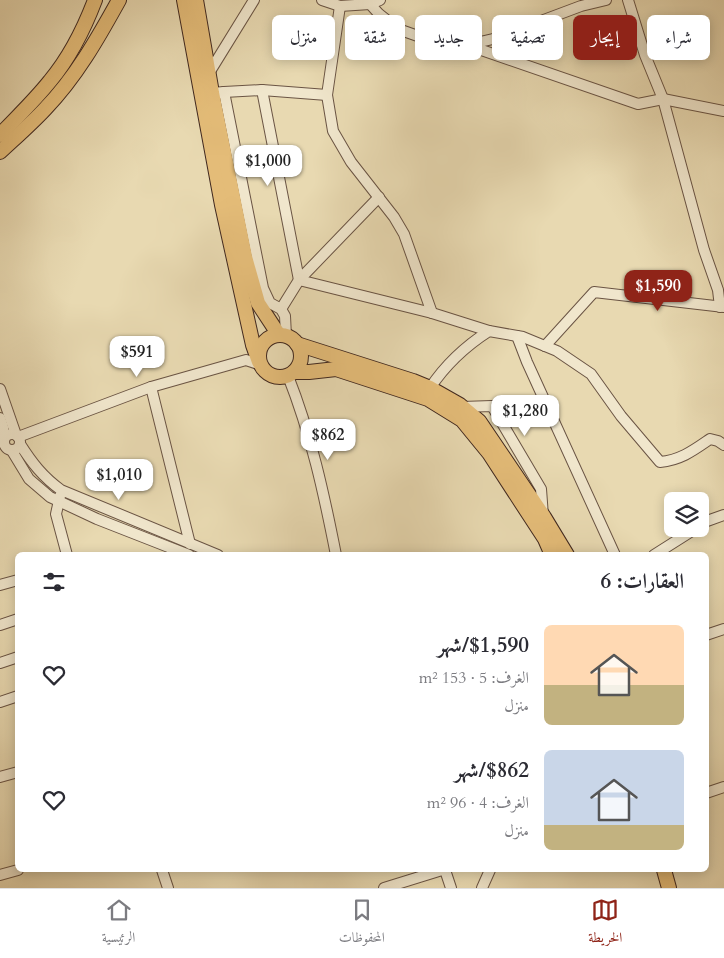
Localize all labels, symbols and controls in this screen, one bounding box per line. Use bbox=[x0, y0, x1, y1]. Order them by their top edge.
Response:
chip: منزل bbox=[272, 15, 335, 60]
chip: شقة bbox=[345, 15, 405, 60]
chip: جديد bbox=[415, 15, 482, 60]
chip: تصفية bbox=[492, 15, 563, 60]
chip: إيجار bbox=[573, 15, 637, 60]
chip: شراء bbox=[647, 15, 710, 60]
pin: $1,000 bbox=[227, 144, 309, 187]
text: $1,000 bbox=[245, 150, 291, 172]
pin: $1,590 bbox=[617, 270, 699, 312]
text: $1,590 bbox=[635, 275, 681, 297]
pin: $591 bbox=[107, 336, 167, 378]
text: $591 bbox=[121, 341, 153, 363]
pin: $1,280 bbox=[484, 394, 566, 437]
text: $1,280 bbox=[502, 400, 548, 422]
pin: $862 bbox=[298, 418, 358, 461]
text: $862 bbox=[312, 424, 344, 446]
pin: $1,010 bbox=[78, 458, 160, 501]
text: $1,010 bbox=[96, 464, 142, 486]
map controls bbox=[664, 492, 709, 537]
button: layers bbox=[664, 492, 709, 537]
text: العقارات: 6 bbox=[600, 567, 684, 596]
icon: filters bbox=[40, 568, 68, 596]
text: $1,590/شهر bbox=[438, 631, 529, 660]
icon: home bbox=[584, 645, 644, 705]
icon: heart bbox=[40, 661, 68, 689]
text: الغرف: 5 · 153 m² bbox=[419, 667, 529, 689]
text: منزل bbox=[504, 695, 529, 717]
text: $862/شهر bbox=[454, 756, 529, 785]
icon: home bbox=[584, 770, 644, 830]
icon: heart bbox=[40, 786, 68, 814]
text: الغرف: 4 · 96 m² bbox=[427, 792, 529, 814]
text: منزل bbox=[504, 820, 529, 842]
tab: الرئيسية bbox=[102, 896, 135, 951]
tab: المحفوظات bbox=[339, 896, 385, 951]
tab: الخريطة bbox=[588, 896, 622, 951]

